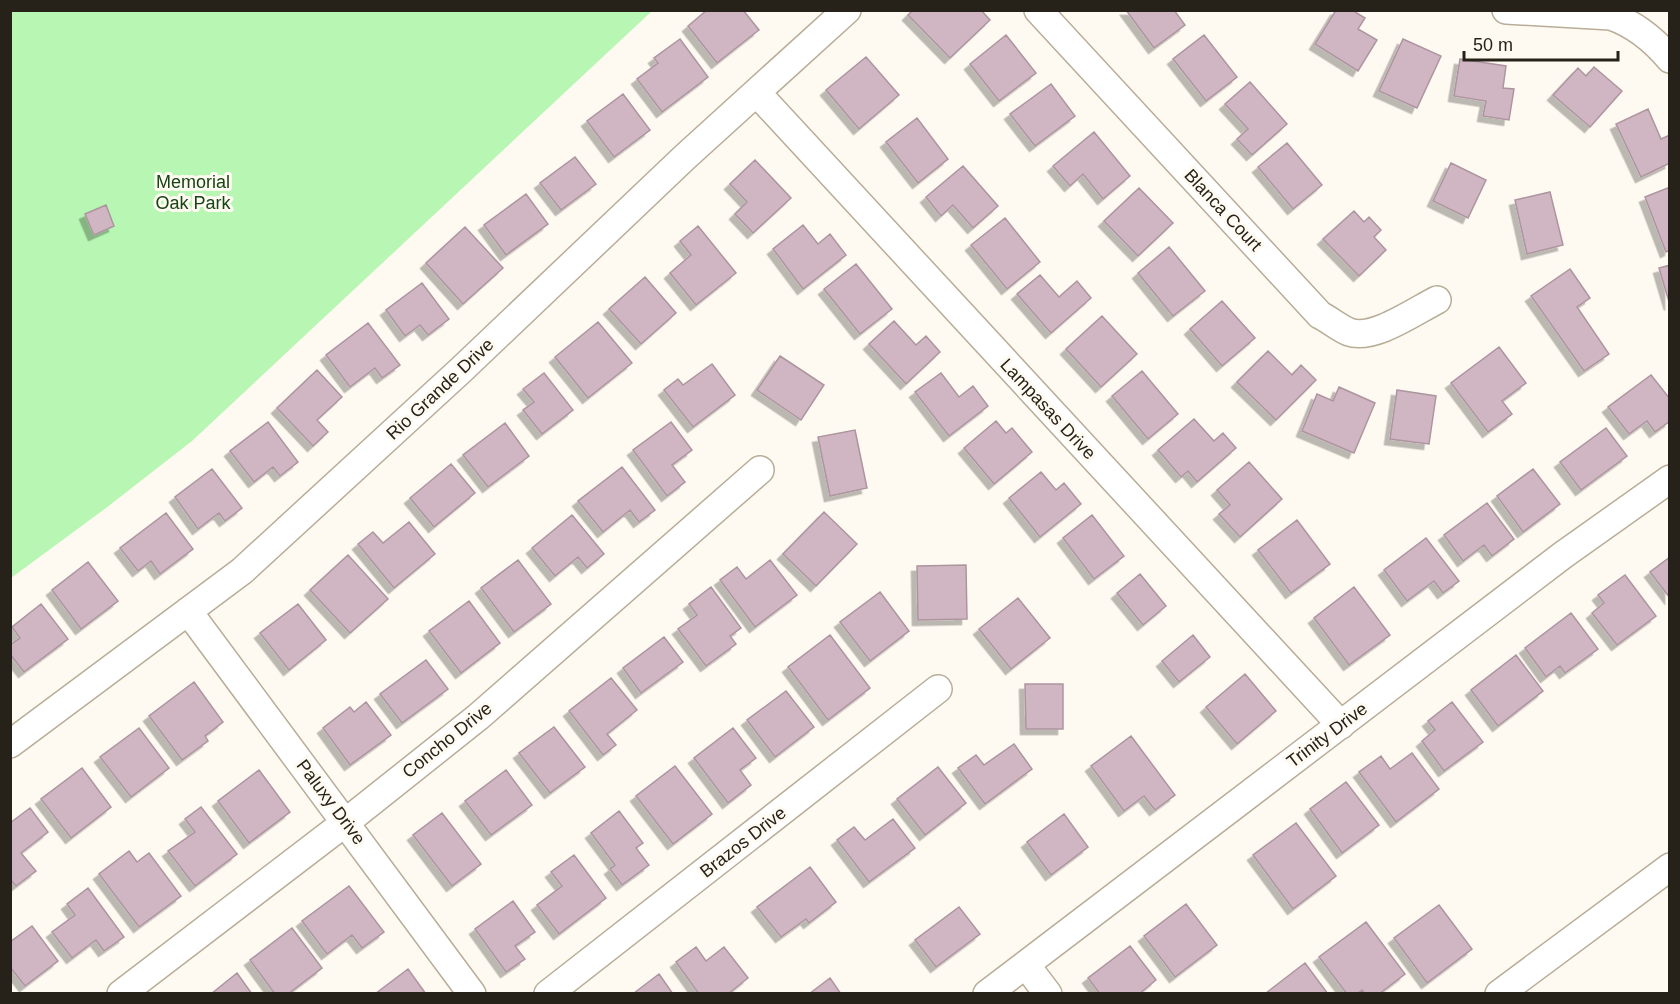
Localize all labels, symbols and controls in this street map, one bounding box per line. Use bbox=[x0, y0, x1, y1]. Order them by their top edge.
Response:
scale bar bbox=[1464, 24, 1618, 62]
text: 50 m bbox=[1473, 35, 1513, 55]
street label: Blanca Court bbox=[1180, 165, 1266, 255]
park label: Memorial Oak Park bbox=[155, 172, 232, 213]
street label: Rio Grande Drive bbox=[382, 334, 498, 444]
street label: Lampasas Drive bbox=[996, 355, 1100, 463]
street label: Concho Drive bbox=[398, 698, 496, 782]
street label: Trinity Drive bbox=[1283, 698, 1371, 772]
street label: Paluxy Drive bbox=[293, 756, 369, 848]
street label: Brazos Drive bbox=[696, 802, 790, 882]

